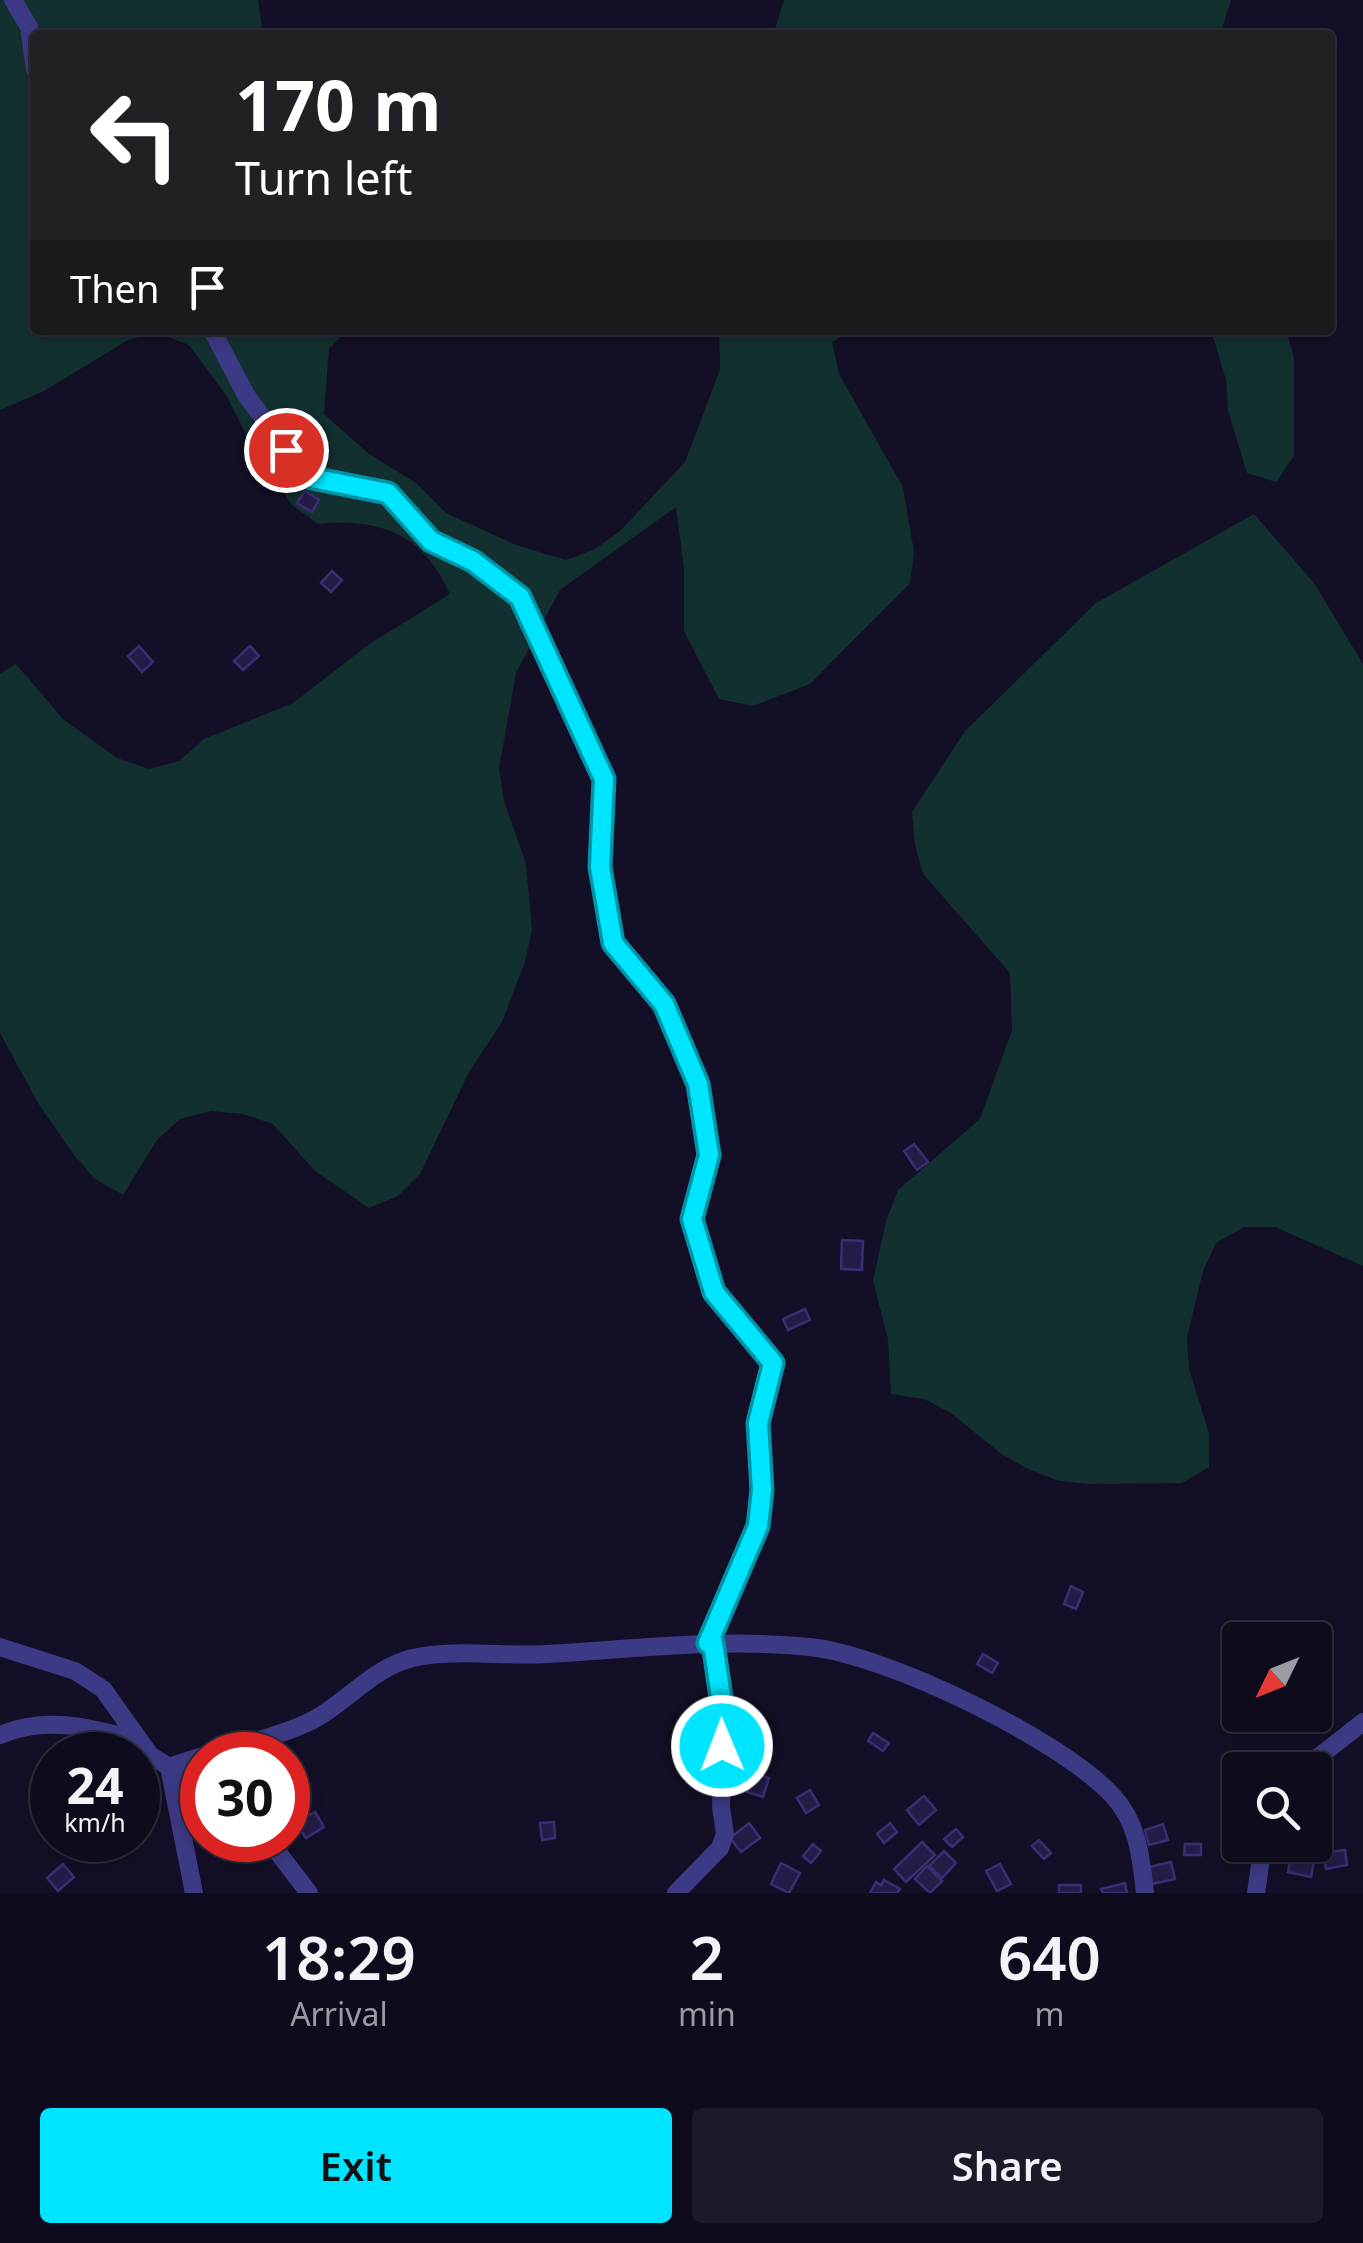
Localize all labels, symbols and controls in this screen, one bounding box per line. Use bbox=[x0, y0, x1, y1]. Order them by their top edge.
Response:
text: 170 m bbox=[235, 56, 442, 152]
icon: left bbox=[70, 70, 200, 200]
text: Turn left bbox=[235, 147, 412, 208]
icon: arrive bbox=[180, 260, 235, 315]
text: Then bbox=[70, 262, 160, 314]
pin bbox=[244, 408, 329, 493]
icon: arrive bbox=[259, 423, 314, 478]
north arrow bbox=[1222, 1622, 1332, 1732]
map controls bbox=[1222, 1622, 1332, 1862]
position arrow bbox=[670, 1694, 774, 1798]
speed limit sign: 30 bbox=[180, 1732, 310, 1862]
text: 24 bbox=[66, 1751, 124, 1819]
button: search bbox=[1222, 1752, 1332, 1862]
text: km/h bbox=[64, 1805, 126, 1839]
text: 18:29 bbox=[262, 1916, 416, 1998]
text: 2 bbox=[690, 1916, 724, 1998]
text: 640 bbox=[998, 1916, 1101, 1998]
text: Arrival bbox=[290, 1992, 388, 2035]
text: min bbox=[678, 1992, 736, 2035]
text: m bbox=[1034, 1992, 1064, 2035]
button: Exit bbox=[40, 2108, 672, 2223]
button: Share bbox=[692, 2108, 1323, 2223]

